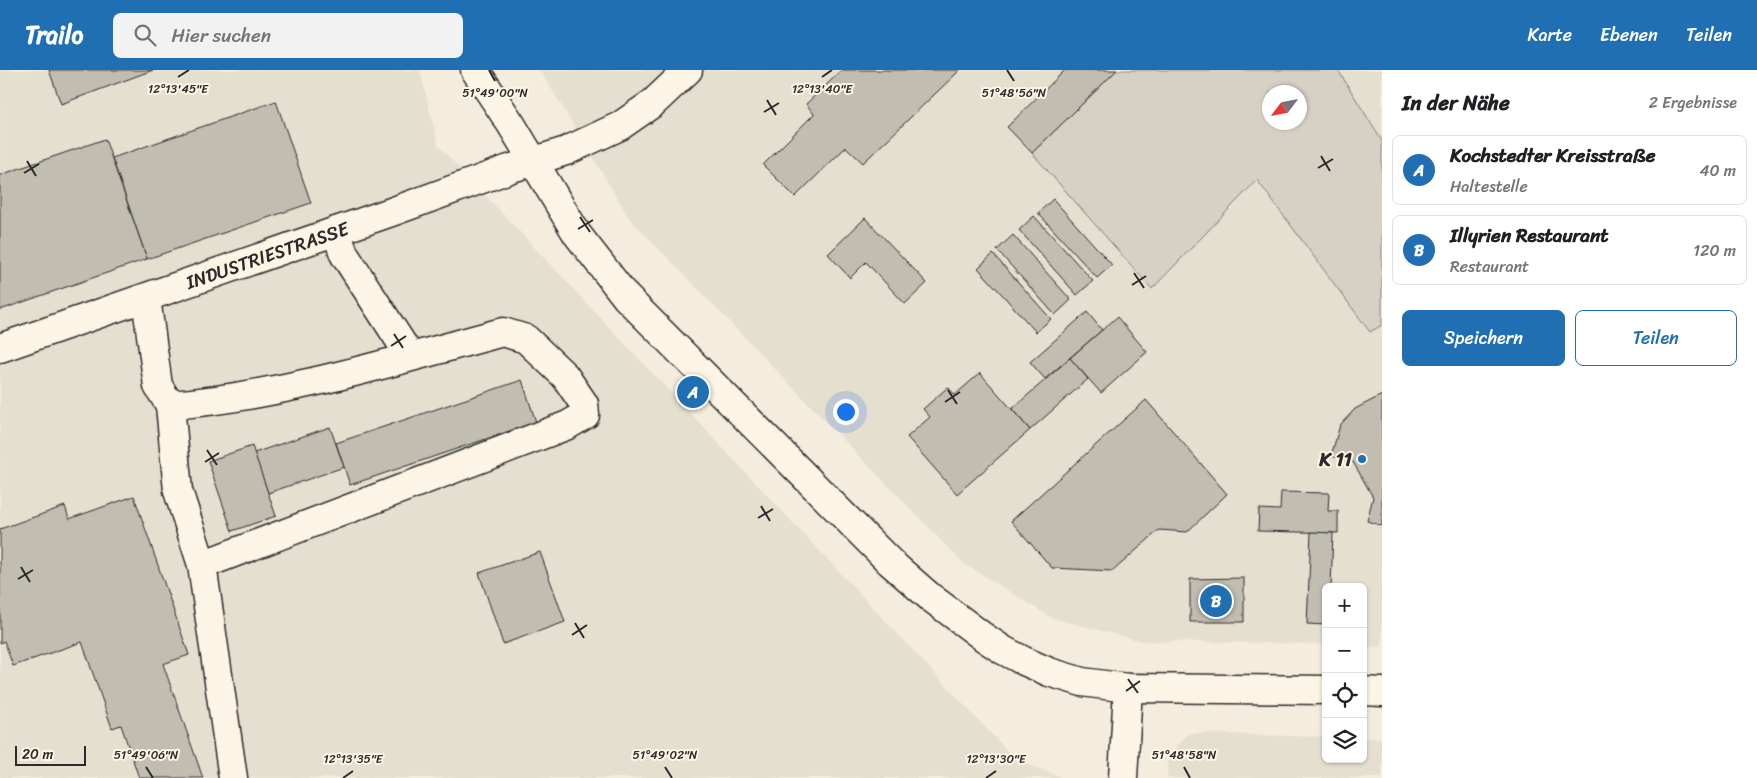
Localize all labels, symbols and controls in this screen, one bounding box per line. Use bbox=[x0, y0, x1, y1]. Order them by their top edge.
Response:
search box bbox=[113, 13, 463, 58]
text: Trailo bbox=[25, 14, 83, 56]
text: Hier suchen bbox=[171, 19, 271, 52]
text: Karte bbox=[1528, 19, 1572, 51]
text: Ebenen bbox=[1600, 19, 1658, 51]
text: Teilen bbox=[1686, 19, 1732, 51]
icon: search bbox=[131, 21, 159, 49]
text: 12°13'45"E bbox=[148, 78, 209, 100]
text: 12°13'40"E bbox=[792, 78, 853, 100]
text: 51°49'00"N bbox=[462, 82, 528, 104]
text: 51°48'56"N bbox=[982, 82, 1047, 104]
text: In der Nähe bbox=[1402, 84, 1510, 122]
north arrow bbox=[1262, 85, 1307, 130]
text: 2 Ergebnisse bbox=[1649, 88, 1737, 117]
text: Kochstedter Kreisstraße bbox=[1450, 139, 1655, 172]
text: A bbox=[1414, 156, 1424, 185]
text: 40 m bbox=[1699, 156, 1736, 185]
text: Haltestelle bbox=[1450, 172, 1528, 201]
street label: INDUSTRIESTRASSE bbox=[180, 212, 354, 299]
text: Illyrien Restaurant bbox=[1450, 219, 1609, 252]
text: B bbox=[1414, 236, 1424, 265]
text: 120 m bbox=[1693, 236, 1736, 265]
text: Restaurant bbox=[1450, 252, 1529, 281]
button: Speichern bbox=[1402, 310, 1565, 366]
button: Teilen bbox=[1575, 310, 1737, 366]
pin: A bbox=[677, 373, 709, 411]
your location bbox=[833, 399, 859, 425]
place label: K 11 bbox=[1318, 443, 1352, 476]
marker: K 11 bbox=[1356, 453, 1368, 465]
pin: B bbox=[1200, 582, 1232, 620]
map controls bbox=[1322, 583, 1367, 763]
button: + bbox=[1322, 583, 1367, 628]
button: − bbox=[1322, 628, 1367, 673]
button: locate bbox=[1322, 673, 1367, 718]
button: layers bbox=[1322, 718, 1367, 763]
text: 20 m bbox=[22, 742, 53, 767]
scale bar bbox=[15, 743, 86, 766]
text: 51°49'06"N bbox=[114, 744, 179, 766]
text: 51°49'02"N bbox=[633, 744, 698, 766]
text: 51°48'58"N bbox=[1152, 744, 1217, 766]
text: 12°13'35"E bbox=[324, 748, 384, 770]
text: 12°13'30"E bbox=[966, 748, 1027, 770]

